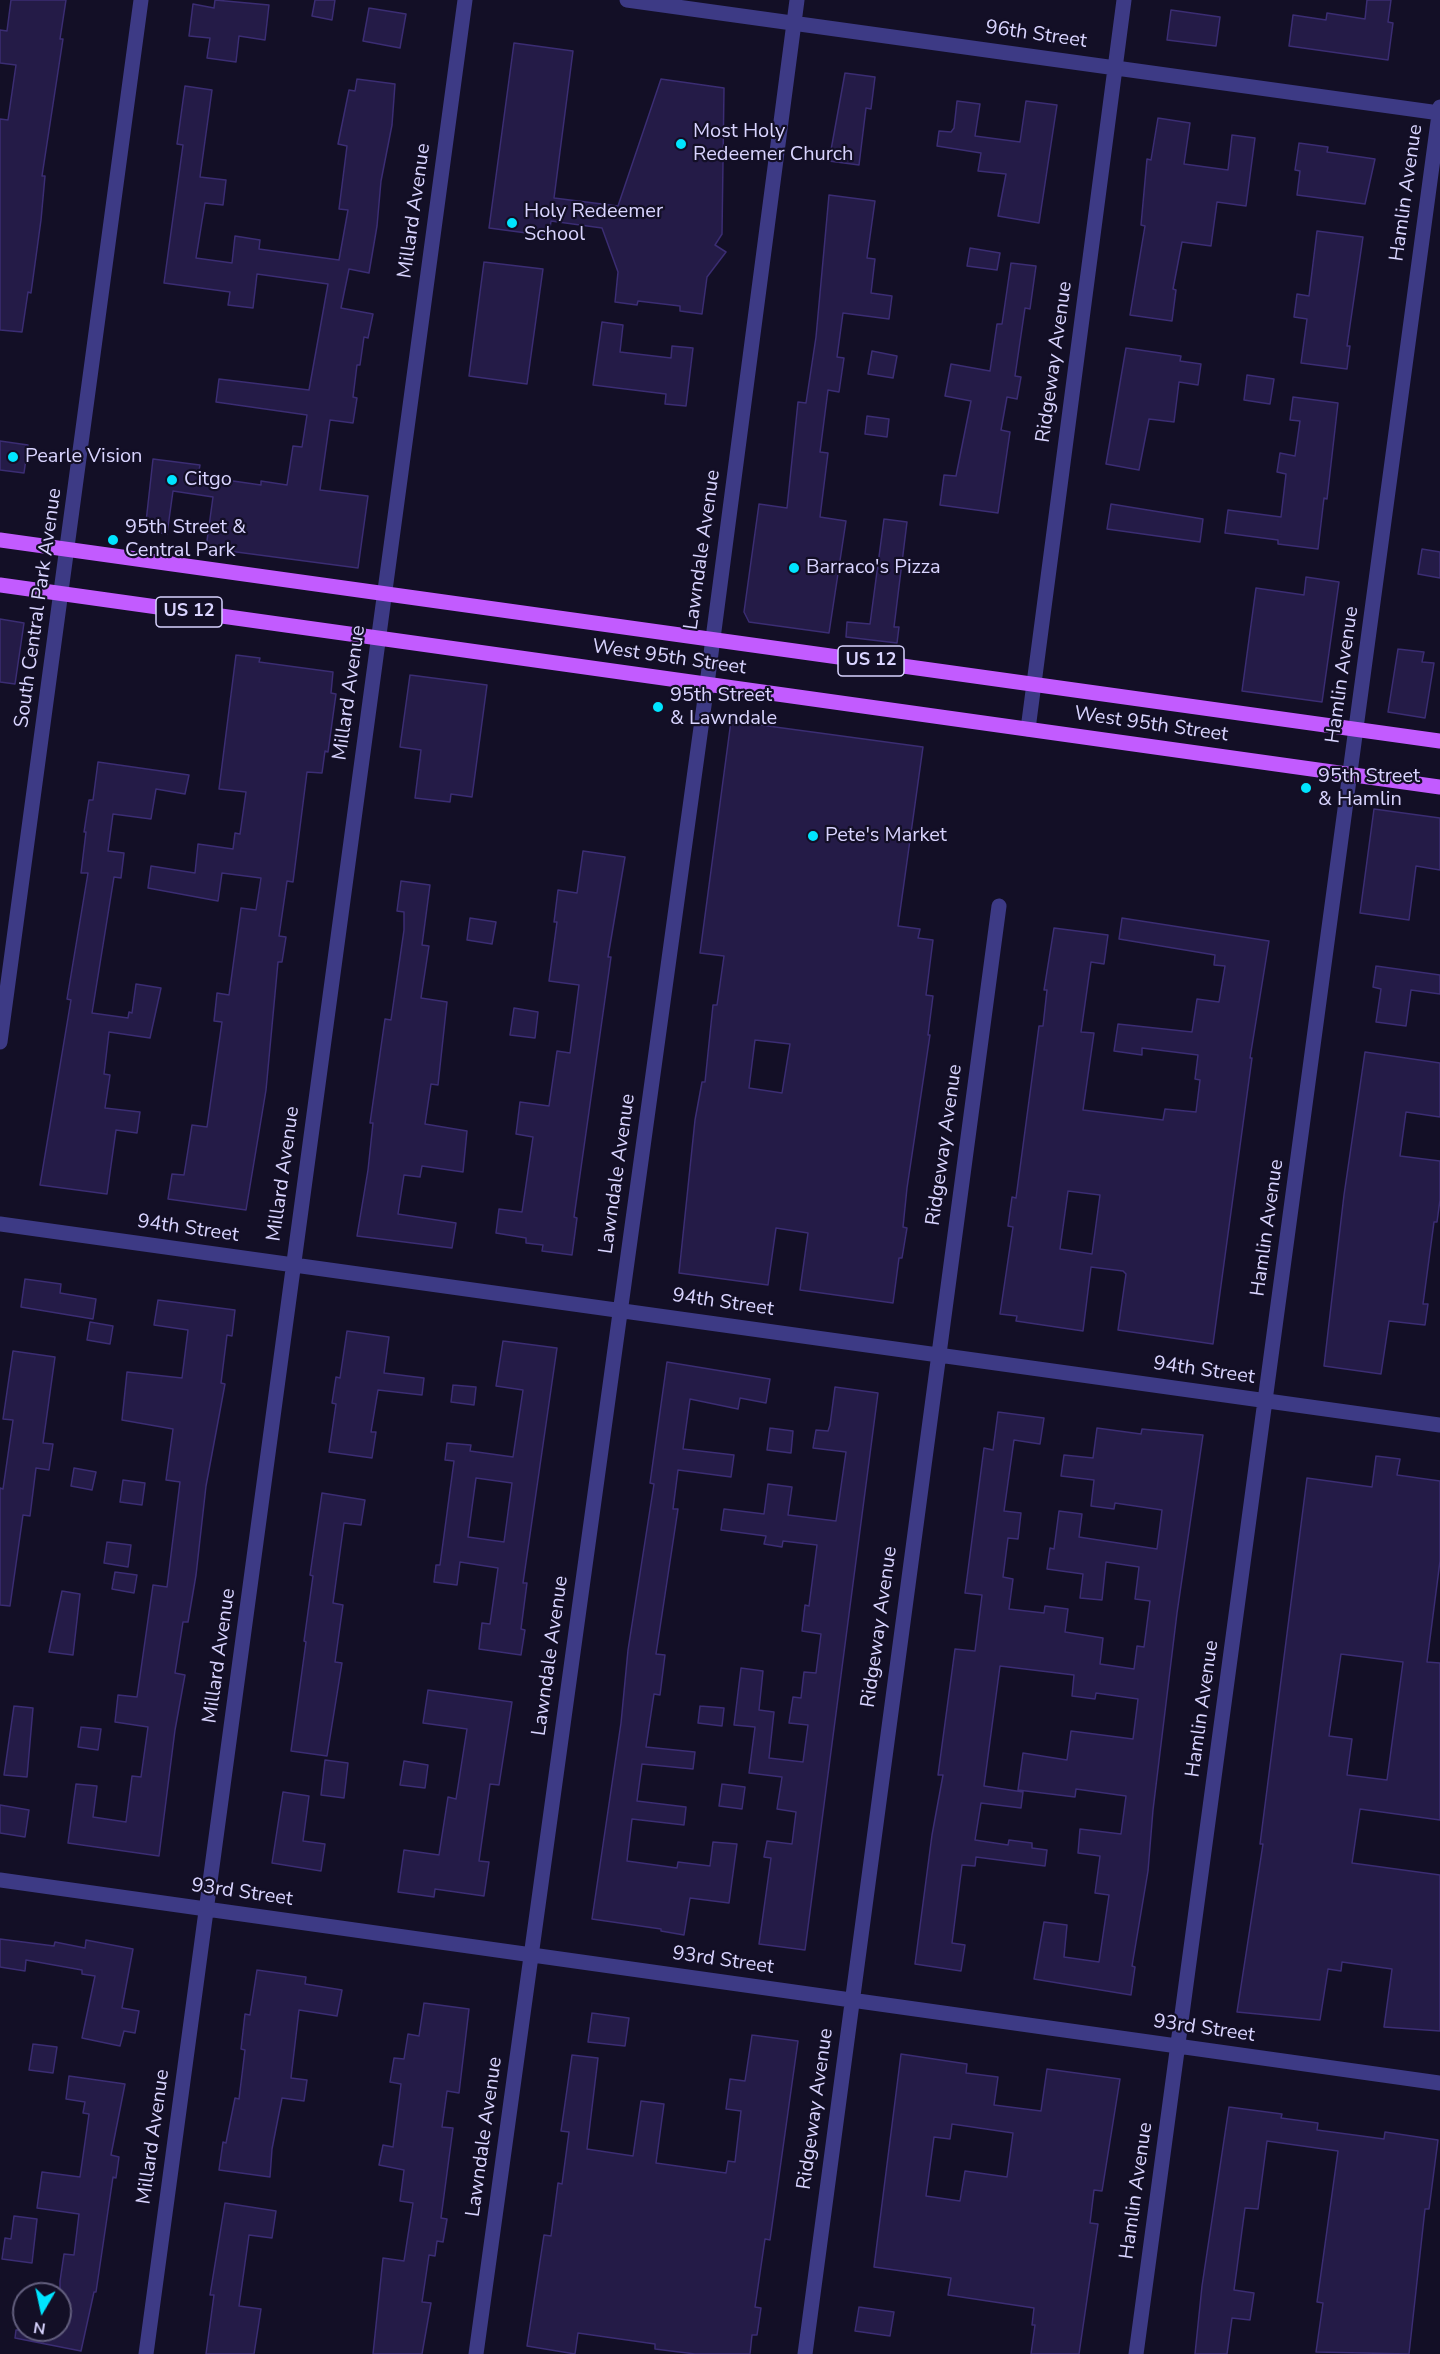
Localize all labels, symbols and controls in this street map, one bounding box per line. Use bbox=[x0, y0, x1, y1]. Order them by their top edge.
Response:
street label: 96th Street bbox=[984, 16, 1088, 54]
place label: Most Holy Redeemer Church bbox=[693, 120, 853, 167]
street label: Hamlin Avenue bbox=[1386, 123, 1428, 263]
marker: Most Holy Redeemer Church bbox=[674, 137, 688, 151]
street label: Millard Avenue bbox=[394, 142, 436, 280]
place label: Holy Redeemer School bbox=[524, 200, 663, 247]
marker: Holy Redeemer School bbox=[505, 216, 519, 230]
street label: Ridgeway Avenue bbox=[1032, 280, 1078, 444]
place label: Pearle Vision bbox=[25, 445, 142, 469]
marker: Pearle Vision bbox=[6, 450, 20, 464]
place label: Citgo bbox=[184, 468, 232, 492]
street label: Lawndale Avenue bbox=[680, 468, 726, 632]
marker: Citgo bbox=[165, 473, 179, 487]
street label: South Central Park Avenue bbox=[10, 487, 68, 729]
place label: 95th Street & Central Park bbox=[125, 516, 246, 563]
marker: 95th Street & Central Park bbox=[106, 533, 120, 547]
place label: Barraco's Pizza bbox=[806, 556, 941, 580]
marker: Barraco's Pizza bbox=[787, 561, 801, 575]
road number: US 12 bbox=[156, 597, 222, 627]
street label: Hamlin Avenue bbox=[1322, 605, 1364, 745]
street label: Millard Avenue bbox=[329, 624, 371, 762]
street label: West 95th Street bbox=[590, 635, 748, 681]
road number: US 12 bbox=[838, 646, 904, 676]
place label: 95th Street & Lawndale bbox=[670, 684, 777, 731]
marker: 95th Street & Lawndale bbox=[651, 700, 665, 714]
street label: West 95th Street bbox=[1072, 702, 1230, 748]
place label: 95th Street & Hamlin bbox=[1318, 765, 1420, 812]
marker: 95th Street & Hamlin bbox=[1299, 781, 1313, 795]
place label: Pete's Market bbox=[825, 824, 947, 848]
marker: Pete's Market bbox=[806, 829, 820, 843]
street label: Ridgeway Avenue bbox=[922, 1063, 968, 1227]
street label: Lawndale Avenue bbox=[595, 1092, 641, 1256]
street label: Millard Avenue bbox=[263, 1105, 305, 1243]
street label: Hamlin Avenue bbox=[1247, 1158, 1289, 1298]
street label: 94th Street bbox=[136, 1210, 240, 1248]
street label: 94th Street bbox=[671, 1284, 775, 1322]
street label: 94th Street bbox=[1152, 1352, 1256, 1390]
street label: Ridgeway Avenue bbox=[857, 1545, 903, 1709]
street label: Lawndale Avenue bbox=[528, 1574, 574, 1738]
street label: Millard Avenue bbox=[199, 1587, 241, 1725]
street label: Hamlin Avenue bbox=[1182, 1639, 1224, 1779]
street label: 93rd Street bbox=[190, 1874, 294, 1912]
street label: 93rd Street bbox=[671, 1942, 775, 1980]
street label: 93rd Street bbox=[1152, 2010, 1256, 2048]
street label: Ridgeway Avenue bbox=[793, 2027, 839, 2191]
street label: Lawndale Avenue bbox=[462, 2055, 508, 2219]
street label: Millard Avenue bbox=[133, 2068, 175, 2206]
street label: Hamlin Avenue bbox=[1116, 2121, 1158, 2261]
north arrow bbox=[12, 2282, 72, 2342]
text: N bbox=[32, 2316, 47, 2340]

